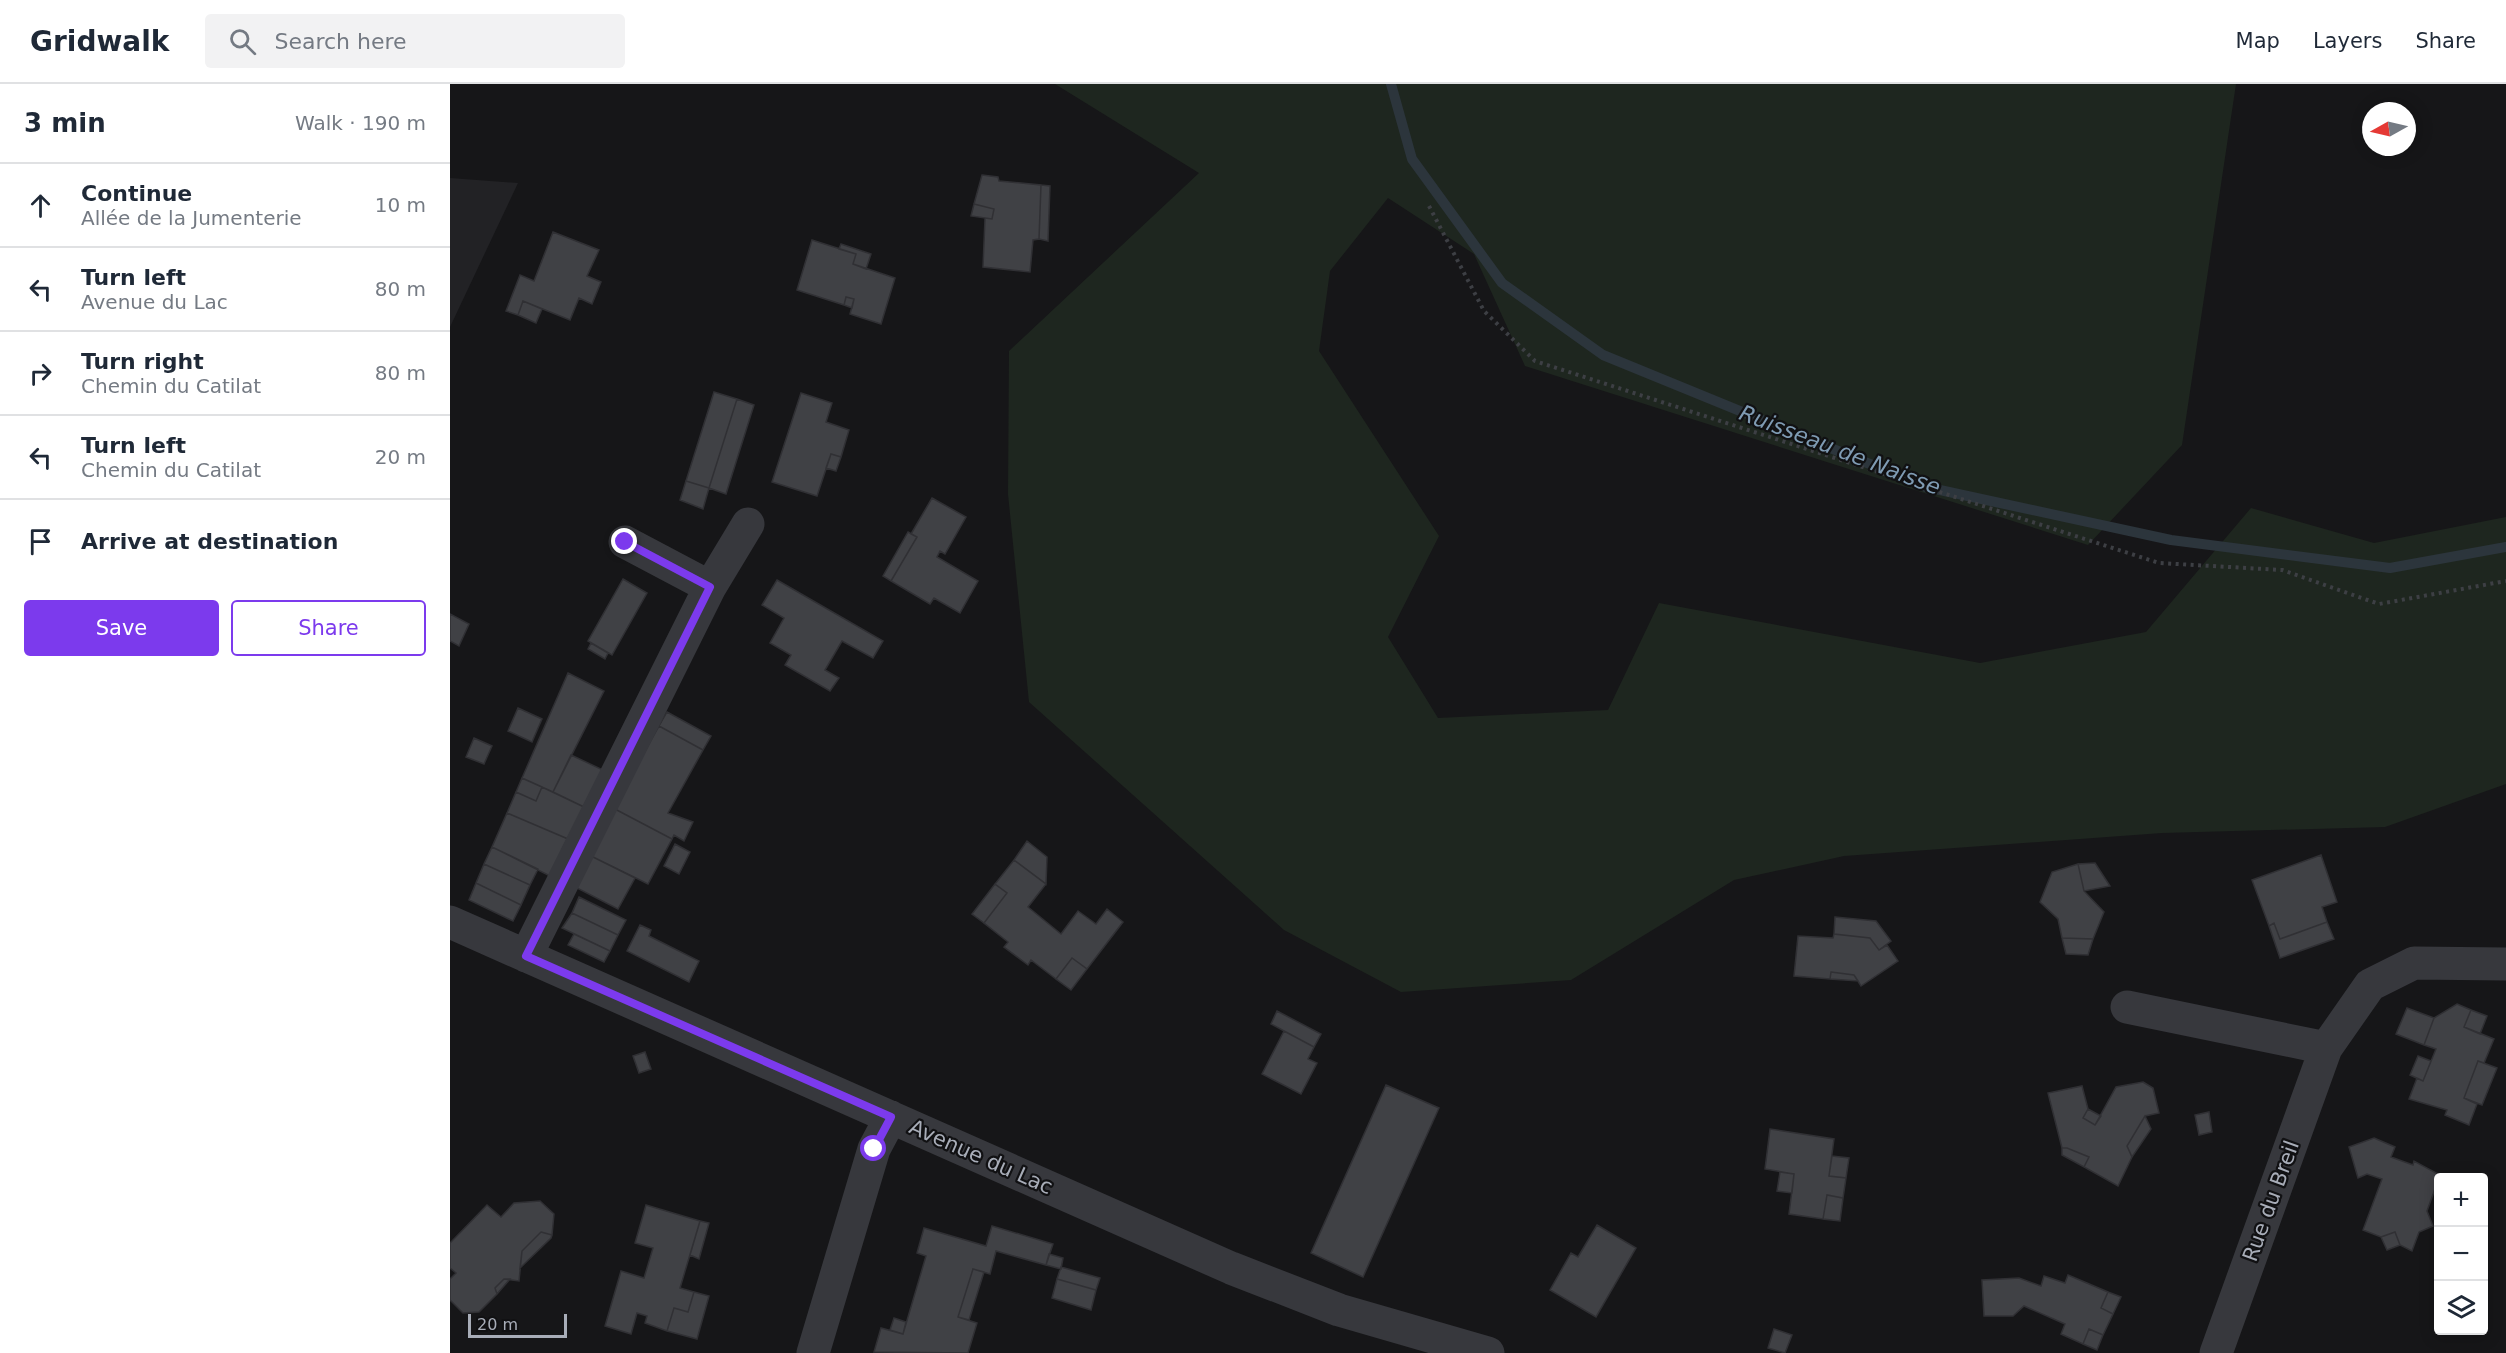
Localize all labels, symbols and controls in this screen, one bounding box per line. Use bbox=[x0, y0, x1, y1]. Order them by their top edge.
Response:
search box bbox=[205, 14, 625, 68]
text: Gridwalk bbox=[30, 25, 169, 58]
icon: search bbox=[226, 25, 259, 58]
text: Search here bbox=[274, 29, 407, 54]
text: Map bbox=[2236, 29, 2280, 53]
text: Layers bbox=[2313, 29, 2382, 53]
text: Share bbox=[2415, 29, 2476, 53]
north arrow bbox=[2362, 102, 2416, 156]
text: 3 min bbox=[24, 108, 106, 138]
text: Walk · 190 m bbox=[295, 111, 426, 135]
text: Continue bbox=[81, 181, 192, 206]
icon: ahead bbox=[24, 189, 57, 222]
text: 10 m bbox=[375, 193, 426, 217]
text: Allée de la Jumenterie bbox=[81, 206, 302, 230]
text: Turn left bbox=[81, 265, 186, 290]
icon: left bbox=[24, 273, 57, 306]
text: 80 m bbox=[375, 277, 426, 301]
text: Avenue du Lac bbox=[81, 290, 228, 314]
text: Turn right bbox=[81, 349, 204, 374]
icon: right bbox=[24, 357, 57, 390]
text: 80 m bbox=[375, 361, 426, 385]
text: Chemin du Catilat bbox=[81, 374, 261, 398]
water label: Ruisseau de Naisse bbox=[1736, 400, 1944, 500]
text: Turn left bbox=[81, 433, 186, 458]
icon: left bbox=[24, 441, 57, 474]
text: 20 m bbox=[375, 445, 426, 469]
text: Chemin du Catilat bbox=[81, 458, 261, 482]
icon: arrive bbox=[24, 525, 57, 558]
route end bbox=[611, 528, 637, 554]
text: Arrive at destination bbox=[81, 529, 338, 554]
button: Save bbox=[24, 600, 219, 656]
button: Share bbox=[231, 600, 426, 656]
street label: Avenue du Lac bbox=[906, 1115, 1056, 1199]
route start bbox=[860, 1135, 886, 1161]
street label: Rue du Breil bbox=[2238, 1137, 2304, 1265]
map controls bbox=[2434, 1173, 2488, 1335]
button: + bbox=[2434, 1173, 2488, 1227]
button: − bbox=[2434, 1227, 2488, 1281]
button: layers bbox=[2434, 1281, 2488, 1335]
scale bar bbox=[468, 1311, 567, 1338]
text: 20 m bbox=[477, 1315, 518, 1334]

